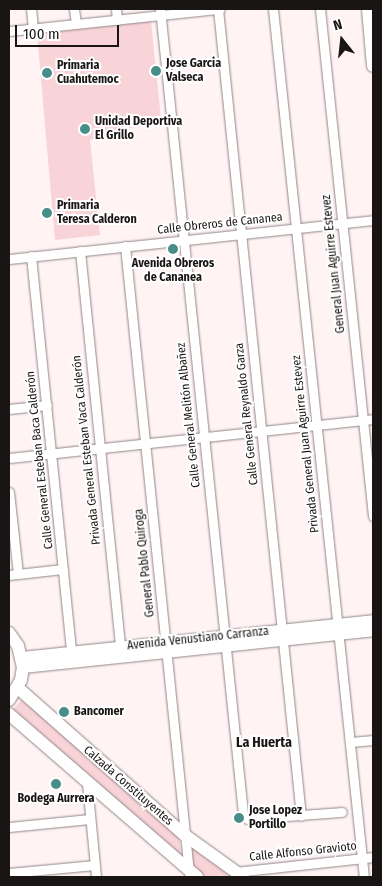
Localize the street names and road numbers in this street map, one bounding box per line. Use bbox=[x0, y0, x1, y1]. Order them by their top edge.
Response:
street label: General Juan Aguirre Estevez bbox=[320, 194, 348, 334]
street label: Calle Obreros de Cananea bbox=[157, 210, 283, 238]
street label: Calle General Melitón Albañez bbox=[174, 342, 204, 488]
street label: Calle General Reynaldo Garza bbox=[232, 342, 262, 486]
street label: Privada General Esteban Vaca Calderón bbox=[70, 354, 104, 546]
street label: Privada General Juan Aguirre Estevez bbox=[289, 354, 323, 534]
street label: Calle General Esteban Baca Calderón bbox=[23, 370, 57, 550]
street label: General Pablo Quiroga bbox=[132, 508, 158, 618]
street label: Avenida Venustiano Carranza bbox=[126, 624, 270, 654]
street label: Calzada Constituyentes bbox=[80, 743, 176, 829]
street label: Calle Alfonso Gravioto bbox=[249, 839, 357, 865]

